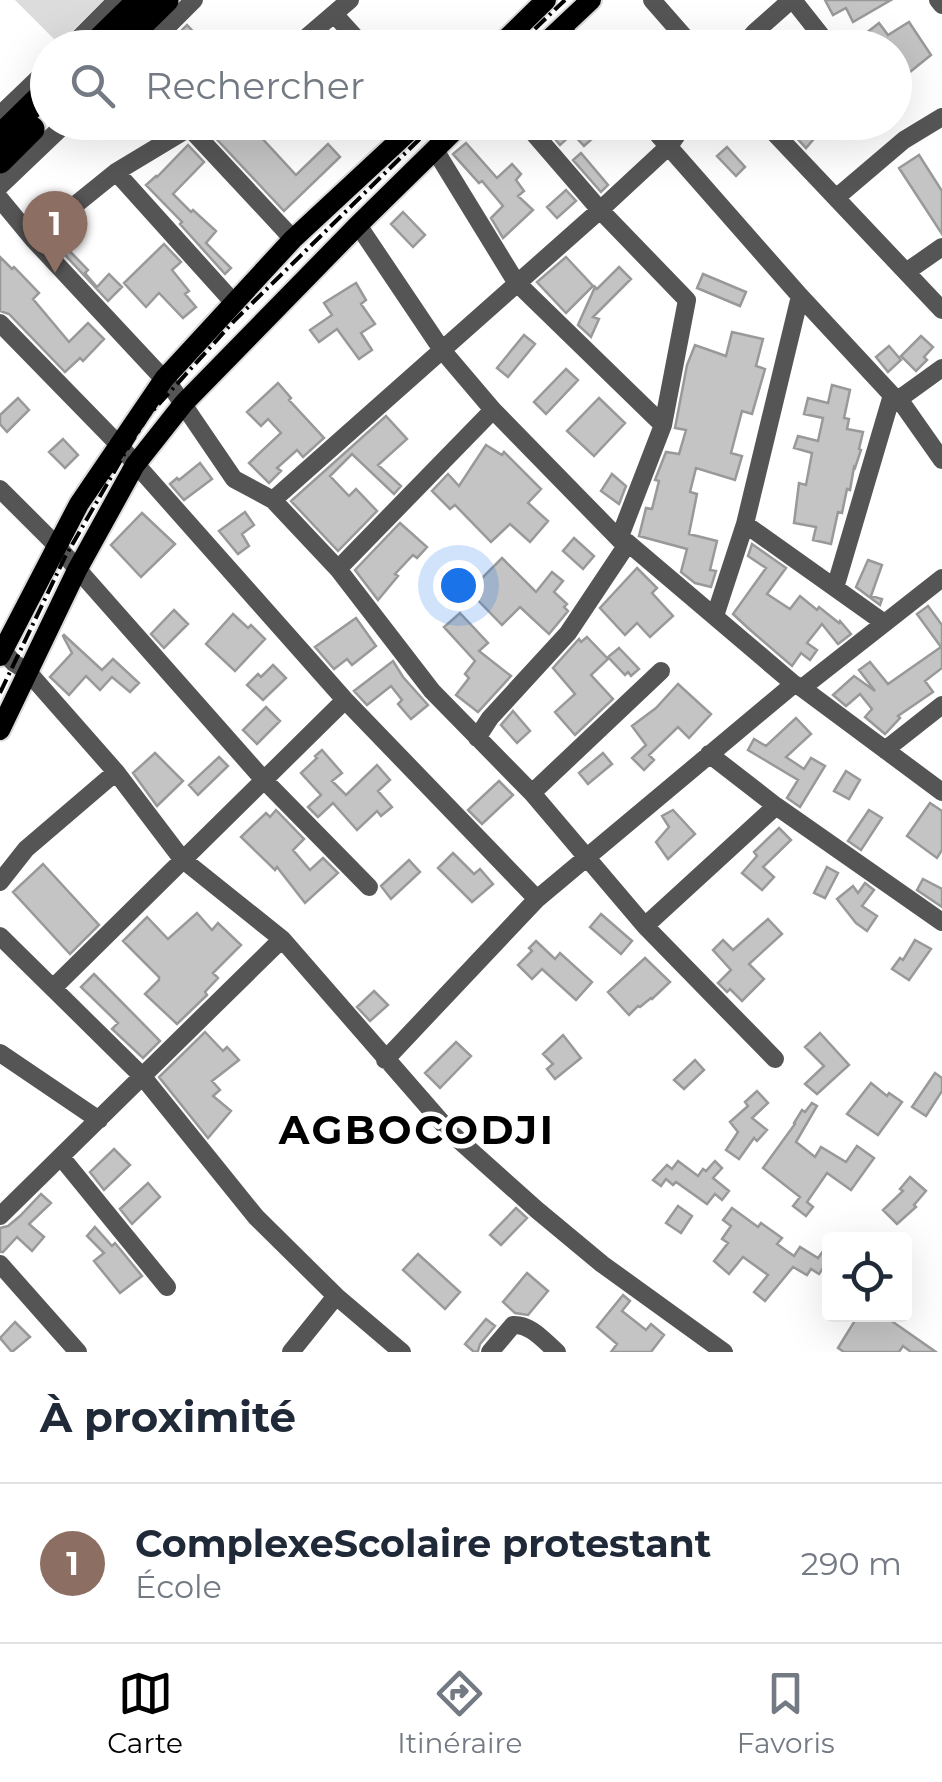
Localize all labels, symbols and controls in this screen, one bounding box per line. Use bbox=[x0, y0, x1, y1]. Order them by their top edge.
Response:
search box bbox=[30, 30, 912, 140]
icon: search bbox=[65, 58, 120, 113]
text: Rechercher bbox=[145, 62, 365, 109]
pin: 1 bbox=[22, 190, 88, 273]
your location bbox=[433, 560, 484, 611]
district label: AGBOCODJI bbox=[278, 1105, 555, 1154]
map controls bbox=[822, 1232, 912, 1322]
button: locate bbox=[822, 1232, 912, 1322]
text: À proximité bbox=[40, 1391, 296, 1443]
text: ComplexeScolaire protestant bbox=[135, 1520, 711, 1567]
text: 1 bbox=[66, 1544, 79, 1583]
text: 290 m bbox=[801, 1544, 902, 1583]
text: École bbox=[135, 1567, 222, 1606]
tab: Carte bbox=[107, 1666, 183, 1760]
tab: Itinéraire bbox=[397, 1666, 522, 1760]
tab: Favoris bbox=[737, 1666, 835, 1760]

